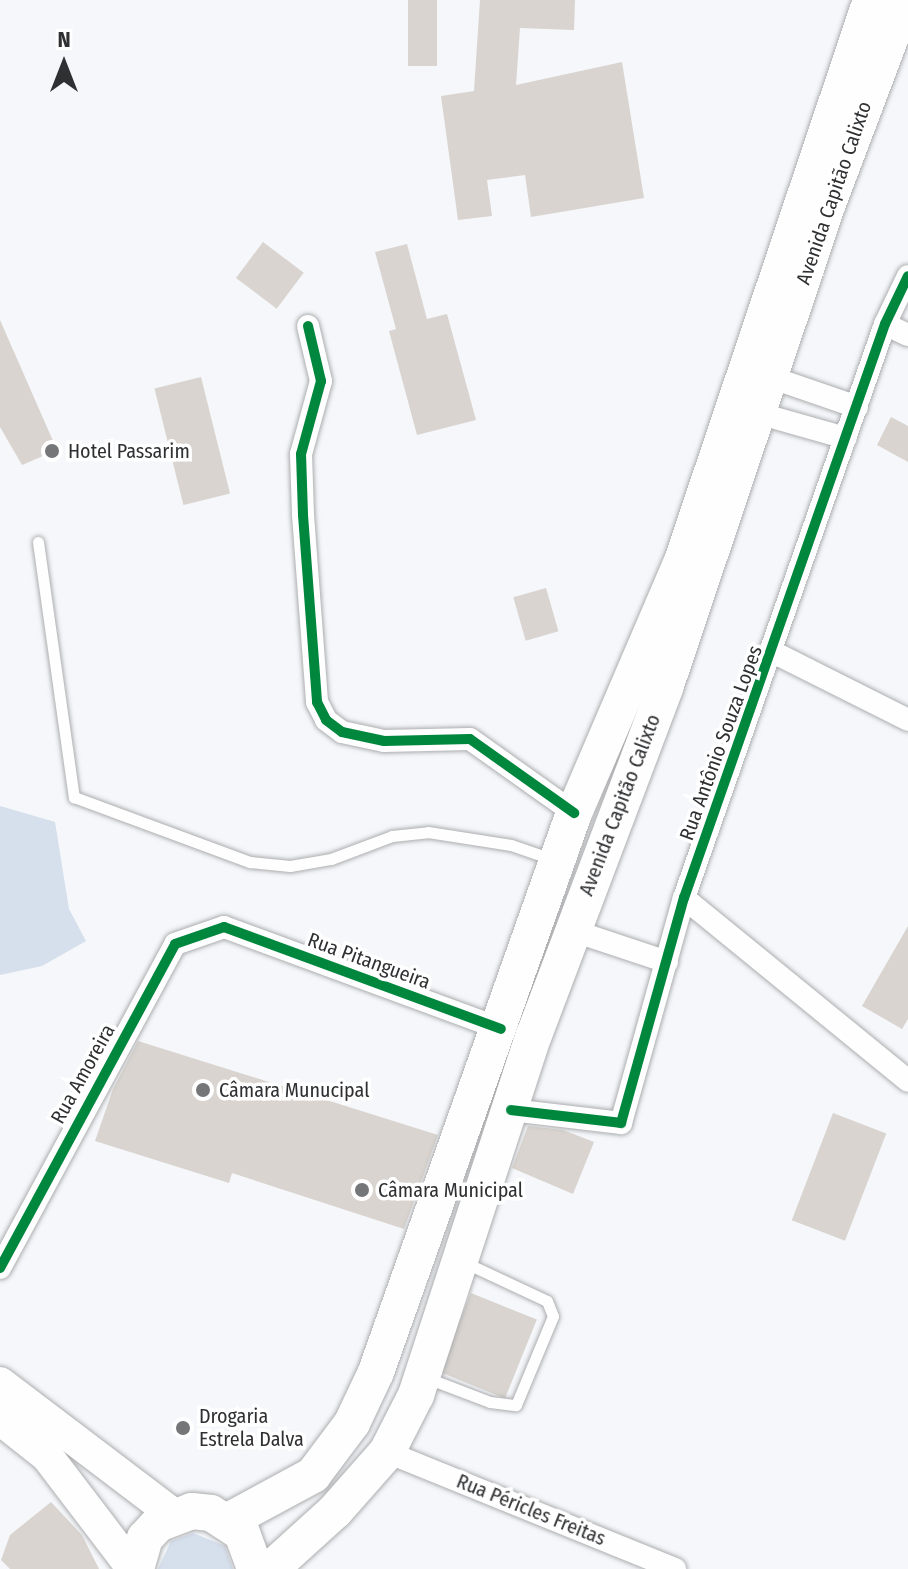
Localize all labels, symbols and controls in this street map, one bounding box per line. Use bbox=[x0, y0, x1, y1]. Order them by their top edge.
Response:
north arrow bbox=[24, 24, 104, 104]
text: N bbox=[57, 26, 71, 53]
street label: Avenida Capitão Calixto bbox=[791, 98, 877, 288]
place label: Hotel Passarim bbox=[68, 439, 190, 463]
marker: Hotel Passarim bbox=[43, 442, 61, 460]
street label: Rua Antônio Souza Lopes bbox=[675, 642, 767, 844]
street label: Avenida Capitão Calixto bbox=[574, 711, 666, 899]
street label: Rua Pitangueira bbox=[304, 928, 434, 994]
street label: Rua Amoreira bbox=[46, 1020, 120, 1128]
place label: Câmara Munucipal bbox=[219, 1078, 369, 1102]
marker: Câmara Munucipal bbox=[194, 1081, 212, 1099]
place label: Câmara Municipal bbox=[378, 1178, 523, 1202]
marker: Câmara Municipal bbox=[353, 1181, 371, 1199]
place label: Drogaria Estrela Dalva bbox=[199, 1404, 304, 1451]
marker: Drogaria Estrela Dalva bbox=[174, 1419, 192, 1437]
street label: Rua Péricles Freitas bbox=[453, 1469, 609, 1551]

